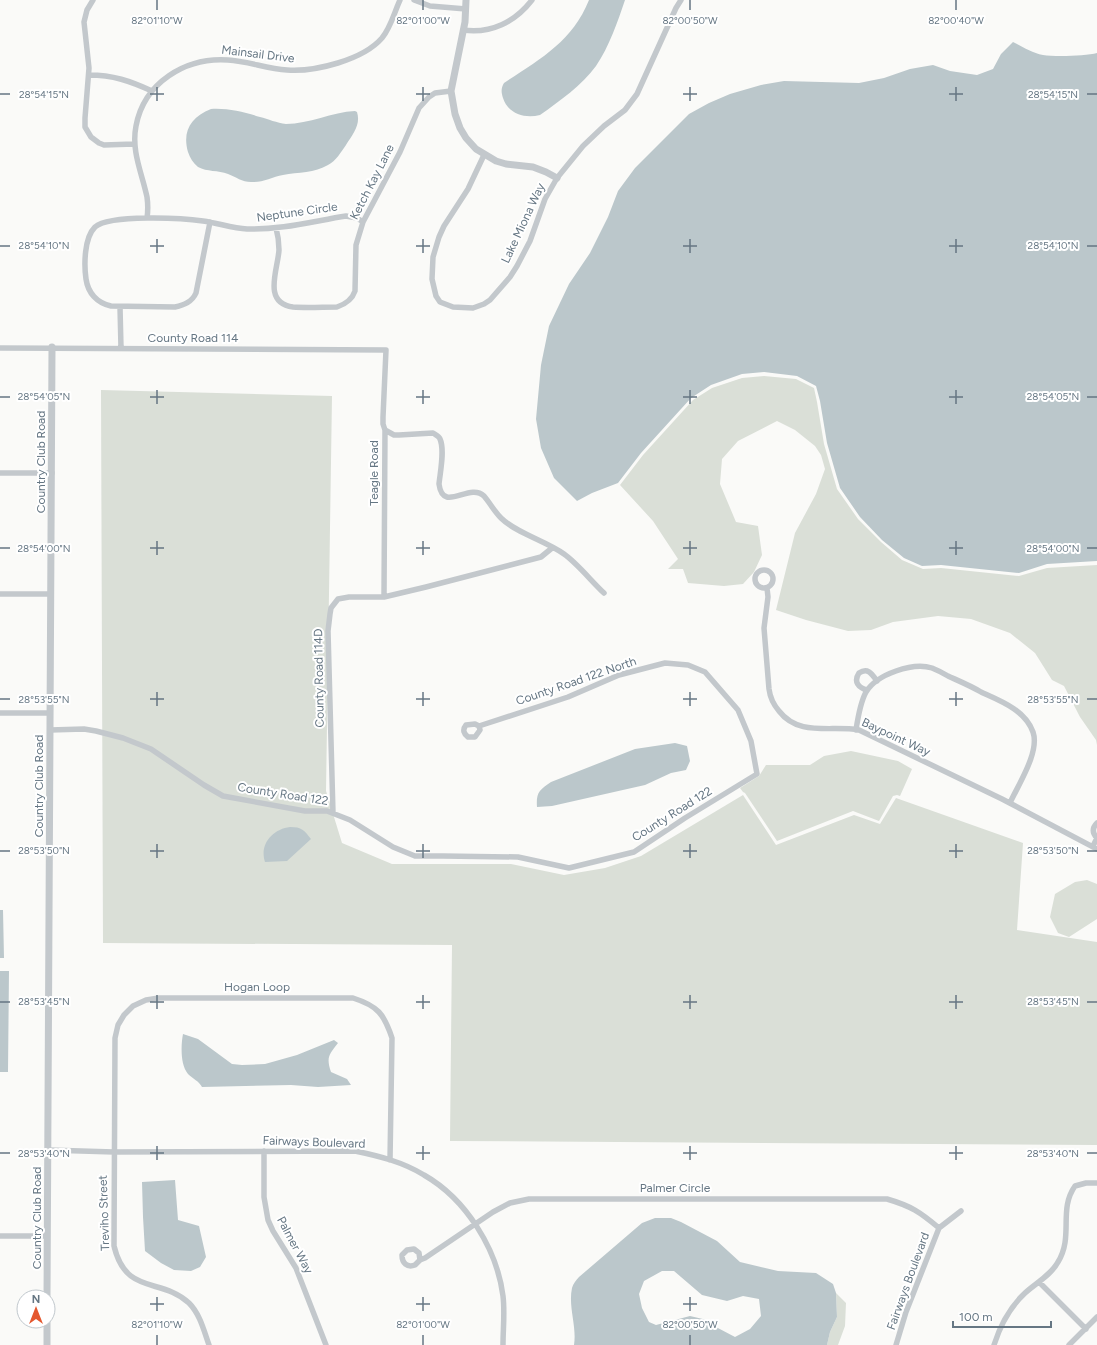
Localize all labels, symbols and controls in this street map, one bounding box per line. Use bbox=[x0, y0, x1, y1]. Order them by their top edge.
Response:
text: 82°01'10"W bbox=[131, 14, 183, 27]
text: 82°01'00"W bbox=[396, 14, 450, 27]
text: 82°00'50"W bbox=[662, 14, 718, 27]
text: 82°00'40"W bbox=[928, 14, 984, 27]
street label: Mainsail Drive bbox=[221, 43, 296, 65]
text: 28°54'15"N bbox=[19, 88, 69, 101]
text: 28°54'15"N bbox=[1028, 88, 1078, 101]
street label: Ketch Kay Lane bbox=[347, 142, 397, 222]
street label: Lake Miona Way bbox=[498, 180, 548, 265]
street label: Neptune Circle bbox=[256, 199, 339, 225]
text: 28°54'10"N bbox=[19, 239, 69, 252]
text: 28°54'10"N bbox=[1028, 239, 1078, 252]
street label: County Road 114 bbox=[148, 331, 239, 345]
text: 28°54'05"N bbox=[18, 390, 70, 403]
text: 28°54'05"N bbox=[1027, 390, 1079, 403]
street label: Country Club Road bbox=[34, 411, 48, 513]
street label: Teagle Road bbox=[367, 440, 381, 506]
text: 28°54'00"N bbox=[17, 542, 71, 555]
text: 28°54'00"N bbox=[1026, 542, 1080, 555]
street label: County Road 114D bbox=[311, 628, 327, 728]
street label: County Road 122 North bbox=[514, 654, 638, 708]
text: 28°53'55"N bbox=[18, 693, 70, 706]
text: 28°53'55"N bbox=[1027, 693, 1079, 706]
street label: Baypoint Way bbox=[859, 715, 933, 759]
street label: Country Club Road bbox=[32, 735, 46, 837]
street label: County Road 122 bbox=[237, 780, 329, 808]
street label: County Road 122 bbox=[629, 784, 715, 844]
text: 28°53'50"N bbox=[18, 844, 70, 857]
text: 28°53'50"N bbox=[1027, 844, 1079, 857]
street label: Hogan Loop bbox=[224, 980, 290, 994]
text: 28°53'45"N bbox=[18, 995, 70, 1008]
text: 28°53'45"N bbox=[1027, 995, 1079, 1008]
street label: Fairways Boulevard bbox=[262, 1133, 366, 1151]
text: 28°53'40"N bbox=[18, 1147, 70, 1160]
text: 28°53'40"N bbox=[1027, 1147, 1079, 1160]
street label: Country Club Road bbox=[30, 1167, 44, 1269]
street label: Treviho Street bbox=[96, 1174, 112, 1251]
street label: Palmer Circle bbox=[640, 1181, 711, 1195]
street label: Palmer Way bbox=[274, 1214, 316, 1277]
street label: Fairways Boulevard bbox=[884, 1230, 932, 1332]
north arrow bbox=[16, 1289, 56, 1329]
text: N bbox=[32, 1293, 40, 1306]
scale bar bbox=[953, 1303, 1051, 1329]
text: 100 m bbox=[959, 1310, 993, 1324]
text: 82°01'10"W bbox=[131, 1318, 183, 1331]
text: 82°01'00"W bbox=[396, 1318, 450, 1331]
text: 82°00'50"W bbox=[662, 1318, 718, 1331]

